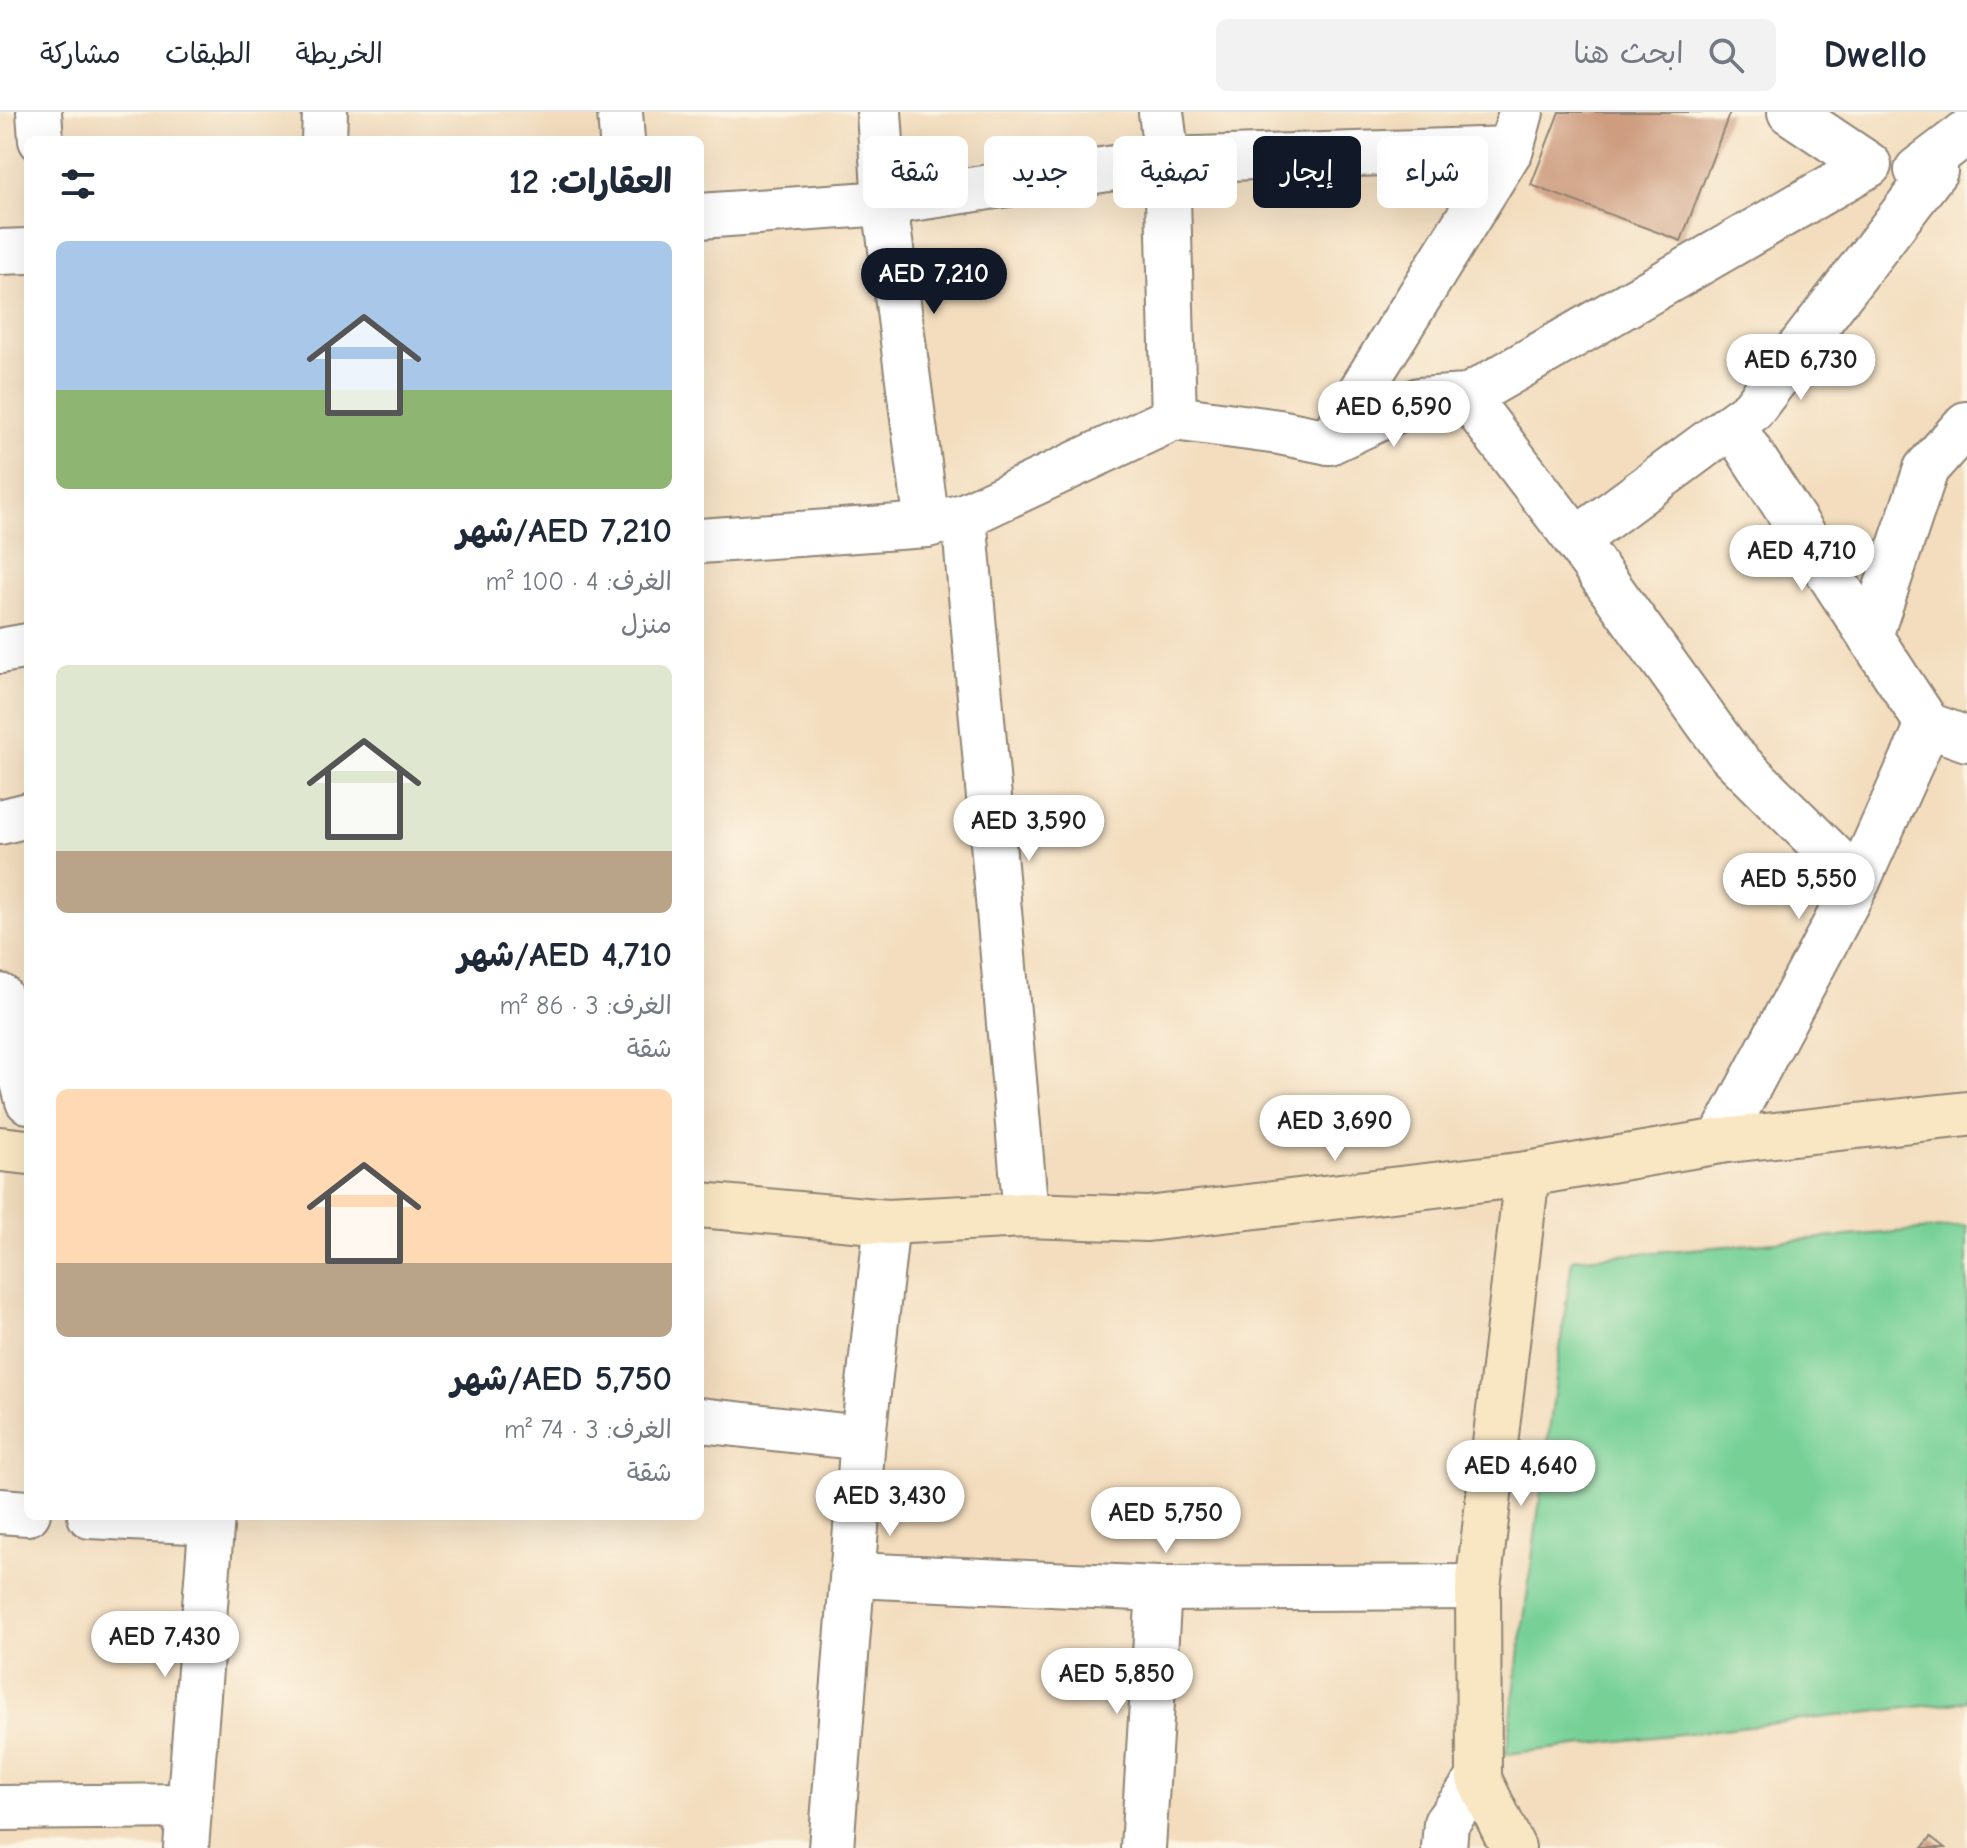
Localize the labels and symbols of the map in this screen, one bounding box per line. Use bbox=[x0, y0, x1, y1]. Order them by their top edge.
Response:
pin: AED 7,210 bbox=[842, 248, 1026, 316]
pin: AED 6,730 bbox=[1709, 334, 1893, 402]
pin: AED 6,590 bbox=[1302, 381, 1486, 449]
pin: AED 4,710 bbox=[1710, 525, 1894, 593]
pin: AED 3,590 bbox=[937, 795, 1121, 863]
pin: AED 5,550 bbox=[1707, 853, 1891, 921]
pin: AED 3,690 bbox=[1243, 1095, 1427, 1163]
pin: AED 4,640 bbox=[1429, 1440, 1613, 1508]
pin: AED 3,430 bbox=[798, 1470, 982, 1538]
pin: AED 5,750 bbox=[1074, 1487, 1258, 1555]
pin: AED 7,430 bbox=[73, 1611, 257, 1679]
pin: AED 5,850 bbox=[1025, 1648, 1209, 1716]

